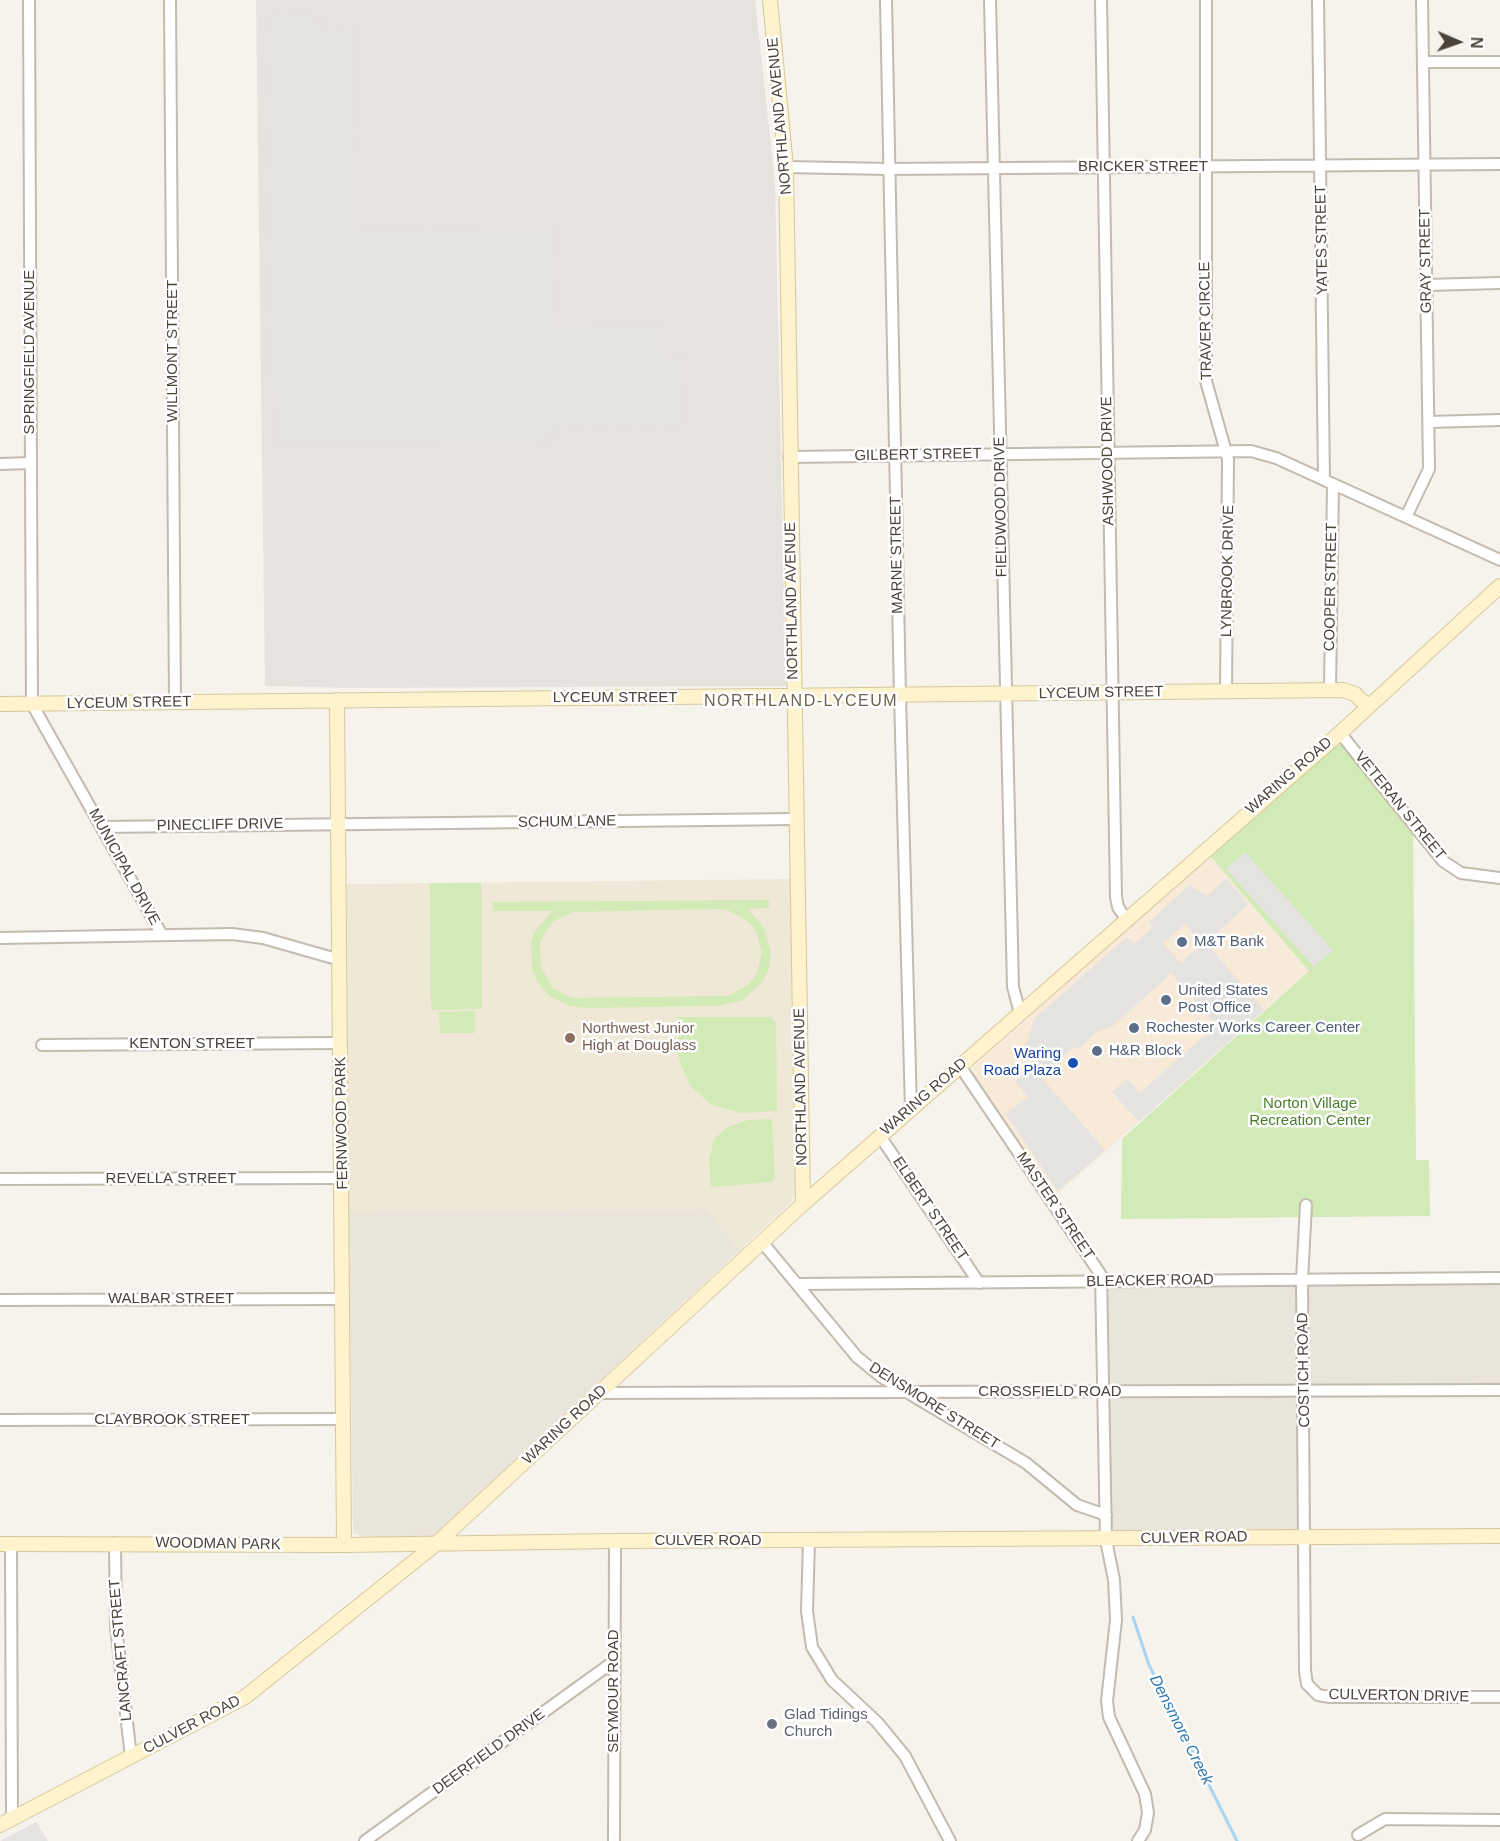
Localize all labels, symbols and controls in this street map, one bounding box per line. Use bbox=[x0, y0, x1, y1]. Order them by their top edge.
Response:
north arrow bbox=[1428, 12, 1488, 72]
street label: NORTHLAND AVENUE bbox=[764, 37, 796, 195]
text: N bbox=[1468, 37, 1485, 49]
street label: BRICKER STREET bbox=[1078, 158, 1208, 176]
street label: YATES STREET bbox=[1312, 185, 1332, 295]
street label: GRAY STREET bbox=[1416, 208, 1436, 314]
street label: TRAVER CIRCLE bbox=[1196, 261, 1216, 381]
street label: SPRINGFIELD AVENUE bbox=[21, 270, 39, 434]
street label: WILLMONT STREET bbox=[164, 280, 182, 422]
street label: ASHWOOD DRIVE bbox=[1098, 396, 1118, 526]
street label: FIELDWOOD DRIVE bbox=[991, 436, 1011, 578]
street label: GILBERT STREET bbox=[854, 445, 982, 465]
street label: MARNE STREET bbox=[887, 496, 907, 614]
street label: LYNBROOK DRIVE bbox=[1218, 505, 1238, 637]
street label: NORTHLAND AVENUE bbox=[782, 522, 802, 680]
street label: COOPER STREET bbox=[1321, 523, 1341, 651]
street label: LYCEUM STREET bbox=[1038, 683, 1164, 703]
street label: LYCEUM STREET bbox=[553, 689, 677, 707]
district label: NORTHLAND-LYCEUM bbox=[704, 692, 898, 712]
street label: LYCEUM STREET bbox=[66, 693, 192, 713]
street label: WARING ROAD bbox=[1242, 734, 1336, 818]
street label: VETERAN STREET bbox=[1351, 748, 1449, 864]
street label: MUNICIPAL DRIVE bbox=[84, 806, 164, 928]
street label: SCHUM LANE bbox=[518, 812, 616, 832]
street label: PINECLIFF DRIVE bbox=[157, 815, 283, 835]
place label: M&T Bank bbox=[1194, 933, 1264, 951]
marker: M&T Bank bbox=[1175, 935, 1189, 949]
place label: United States Post Office bbox=[1178, 982, 1268, 1017]
marker: United States Post Office bbox=[1159, 993, 1173, 1007]
street label: NORTHLAND AVENUE bbox=[791, 1008, 811, 1166]
place label: Rochester Works Career Center bbox=[1146, 1019, 1360, 1037]
place label: Northwest Junior High at Douglass bbox=[582, 1020, 696, 1055]
marker: Rochester Works Career Center bbox=[1127, 1021, 1141, 1035]
marker: Northwest Junior High at Douglass bbox=[563, 1031, 577, 1045]
street label: KENTON STREET bbox=[129, 1035, 255, 1053]
place label: H&R Block bbox=[1109, 1042, 1182, 1060]
marker: H&R Block bbox=[1090, 1044, 1104, 1058]
place label: Waring Road Plaza bbox=[983, 1045, 1061, 1080]
street label: WARING ROAD bbox=[877, 1055, 971, 1139]
street label: FERNWOOD PARK bbox=[332, 1056, 352, 1190]
marker: Waring Road Plaza bbox=[1066, 1056, 1080, 1070]
park label: Norton Village Recreation Center bbox=[1249, 1095, 1371, 1130]
street label: MASTER STREET bbox=[1012, 1149, 1098, 1263]
street label: ELBERT STREET bbox=[889, 1154, 971, 1264]
street label: REVELLA STREET bbox=[106, 1170, 236, 1188]
street label: BLEACKER ROAD bbox=[1086, 1271, 1214, 1291]
street label: WALBAR STREET bbox=[108, 1290, 234, 1308]
street label: COSTICH ROAD bbox=[1294, 1312, 1314, 1428]
street label: DENSMORE STREET bbox=[866, 1359, 1002, 1453]
street label: WARING ROAD bbox=[519, 1381, 611, 1469]
street label: CROSSFIELD ROAD bbox=[978, 1383, 1122, 1401]
street label: CLAYBROOK STREET bbox=[94, 1411, 250, 1429]
street label: CULVER ROAD bbox=[1140, 1528, 1248, 1548]
street label: CULVER ROAD bbox=[654, 1532, 762, 1550]
street label: WOODMAN PARK bbox=[155, 1534, 281, 1554]
street label: LANCRAFT STREET bbox=[106, 1578, 136, 1722]
street label: SEYMOUR ROAD bbox=[605, 1629, 623, 1753]
water label: Densmore Creek bbox=[1145, 1672, 1217, 1788]
street label: CULVERTON DRIVE bbox=[1328, 1686, 1470, 1706]
street label: CULVER ROAD bbox=[140, 1692, 244, 1758]
street label: DEERFIELD DRIVE bbox=[429, 1705, 549, 1799]
place label: Glad Tidings Church bbox=[784, 1706, 868, 1741]
marker: Glad Tidings Church bbox=[765, 1717, 779, 1731]

